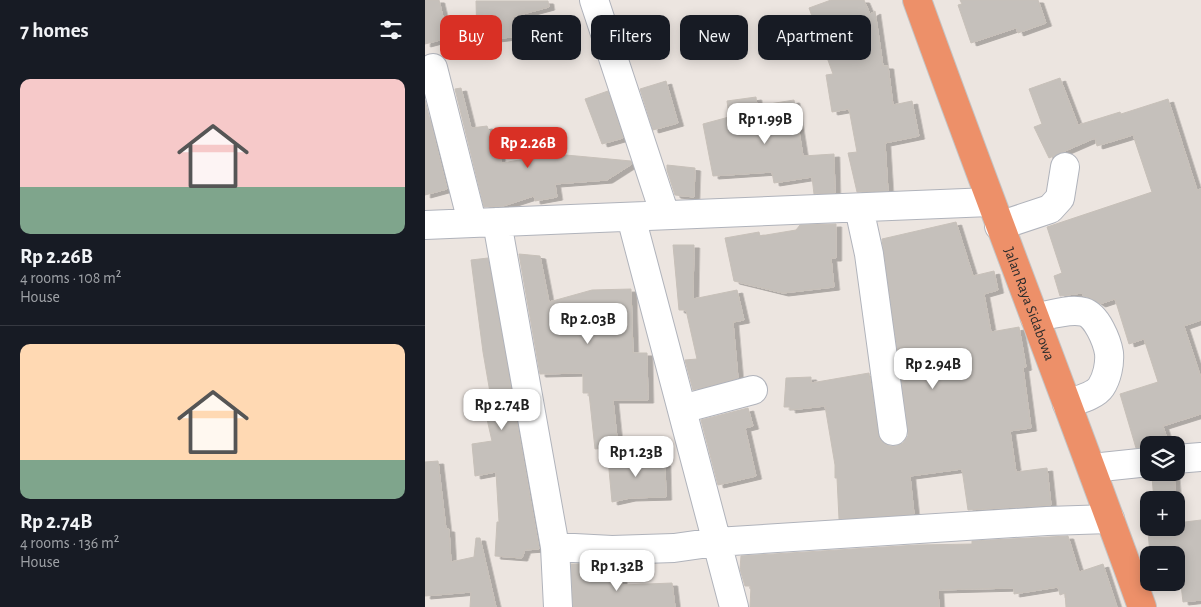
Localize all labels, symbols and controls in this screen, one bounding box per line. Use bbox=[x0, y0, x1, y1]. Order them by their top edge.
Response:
chip: Buy bbox=[440, 15, 502, 60]
chip: Rent bbox=[512, 15, 581, 60]
chip: Filters bbox=[591, 15, 670, 60]
chip: New bbox=[680, 15, 748, 60]
chip: Apartment bbox=[758, 15, 871, 60]
icon: filters bbox=[377, 16, 405, 44]
text: 7 homes bbox=[20, 20, 89, 41]
pin: Rp 1.99B bbox=[713, 102, 817, 145]
icon: home bbox=[168, 111, 258, 201]
text: Rp 1.99B bbox=[738, 111, 792, 127]
pin: Rp 2.26B bbox=[476, 126, 580, 169]
text: Rp 2.26B bbox=[500, 135, 556, 151]
street label: Jalan Raya Sidabowa bbox=[1001, 245, 1057, 363]
text: Rp 2.26B bbox=[20, 246, 93, 267]
text: 4 rooms · 108 m² bbox=[20, 270, 121, 286]
text: House bbox=[20, 289, 60, 305]
pin: Rp 2.03B bbox=[536, 302, 640, 345]
text: Rp 2.03B bbox=[560, 311, 616, 327]
pin: Rp 2.94B bbox=[881, 348, 985, 390]
text: Rp 2.94B bbox=[905, 356, 961, 372]
icon: home bbox=[168, 377, 258, 467]
pin: Rp 2.74B bbox=[450, 388, 554, 431]
text: Rp 2.74B bbox=[474, 397, 530, 413]
pin: Rp 1.23B bbox=[584, 436, 688, 478]
map controls bbox=[1140, 436, 1185, 591]
button: layers bbox=[1140, 436, 1185, 481]
text: Rp 1.23B bbox=[610, 444, 662, 460]
button: + bbox=[1140, 491, 1185, 536]
text: Rp 2.74B bbox=[20, 511, 93, 532]
text: 4 rooms · 136 m² bbox=[20, 535, 119, 551]
button: − bbox=[1140, 546, 1185, 591]
pin: Rp 1.32B bbox=[565, 550, 669, 592]
text: House bbox=[20, 554, 60, 570]
text: Rp 1.32B bbox=[591, 558, 643, 574]

